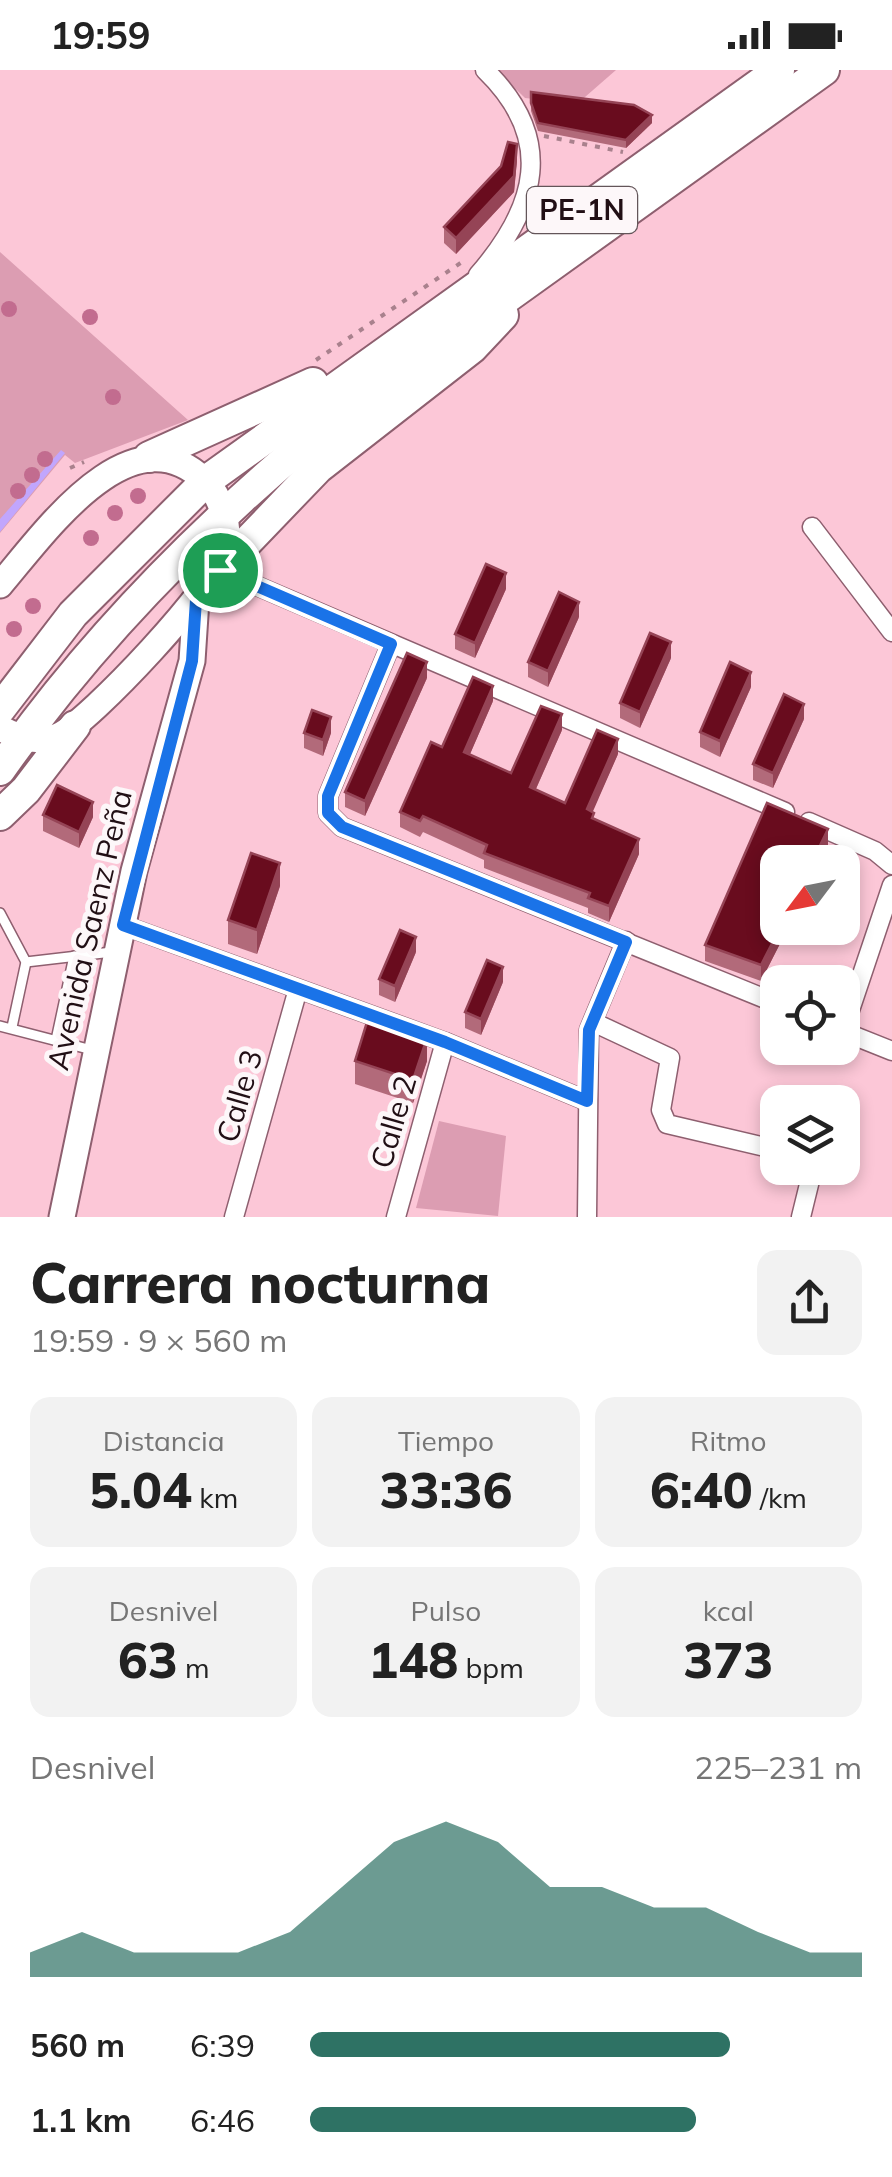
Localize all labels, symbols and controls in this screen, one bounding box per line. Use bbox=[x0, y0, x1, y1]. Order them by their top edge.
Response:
text: 19:59 bbox=[50, 11, 151, 59]
road number: PE-1N bbox=[527, 187, 637, 233]
pin bbox=[178, 528, 263, 613]
icon: arrive bbox=[193, 543, 248, 598]
street label: Avenida Saenz Peña bbox=[38, 786, 140, 1074]
north arrow bbox=[760, 845, 860, 945]
map controls bbox=[760, 845, 860, 1185]
button: locate bbox=[760, 965, 860, 1065]
street label: Calle 3 bbox=[208, 1045, 270, 1146]
street label: Calle 2 bbox=[362, 1071, 424, 1172]
button: layers bbox=[760, 1085, 860, 1185]
text: Carrera nocturna bbox=[30, 1248, 490, 1317]
button: share bbox=[757, 1250, 862, 1355]
text: 19:59 · 9 × 560 m bbox=[30, 1320, 287, 1360]
text: Distancia bbox=[103, 1423, 225, 1458]
text: Tiempo bbox=[398, 1423, 494, 1458]
text: Ritmo bbox=[690, 1423, 767, 1458]
text: 5.04 bbox=[89, 1458, 192, 1521]
text: 33:36 bbox=[379, 1458, 512, 1521]
text: 6:40 bbox=[650, 1458, 753, 1521]
text: km bbox=[192, 1480, 238, 1515]
text: /km bbox=[753, 1480, 807, 1515]
text: Desnivel bbox=[109, 1593, 219, 1628]
text: Pulso bbox=[411, 1593, 481, 1628]
text: kcal bbox=[703, 1593, 754, 1628]
text: 63 bbox=[118, 1628, 178, 1691]
text: 148 bbox=[368, 1628, 458, 1691]
text: 373 bbox=[683, 1628, 773, 1691]
text: m bbox=[178, 1650, 210, 1685]
text: bpm bbox=[458, 1650, 524, 1685]
text: Desnivel bbox=[30, 1747, 155, 1787]
text: 225–231 m bbox=[694, 1747, 862, 1787]
text: 560 m bbox=[30, 2025, 125, 2065]
text: 6:39 bbox=[190, 2025, 255, 2065]
text: 1.1 km bbox=[30, 2100, 132, 2140]
text: 6:46 bbox=[190, 2100, 255, 2140]

